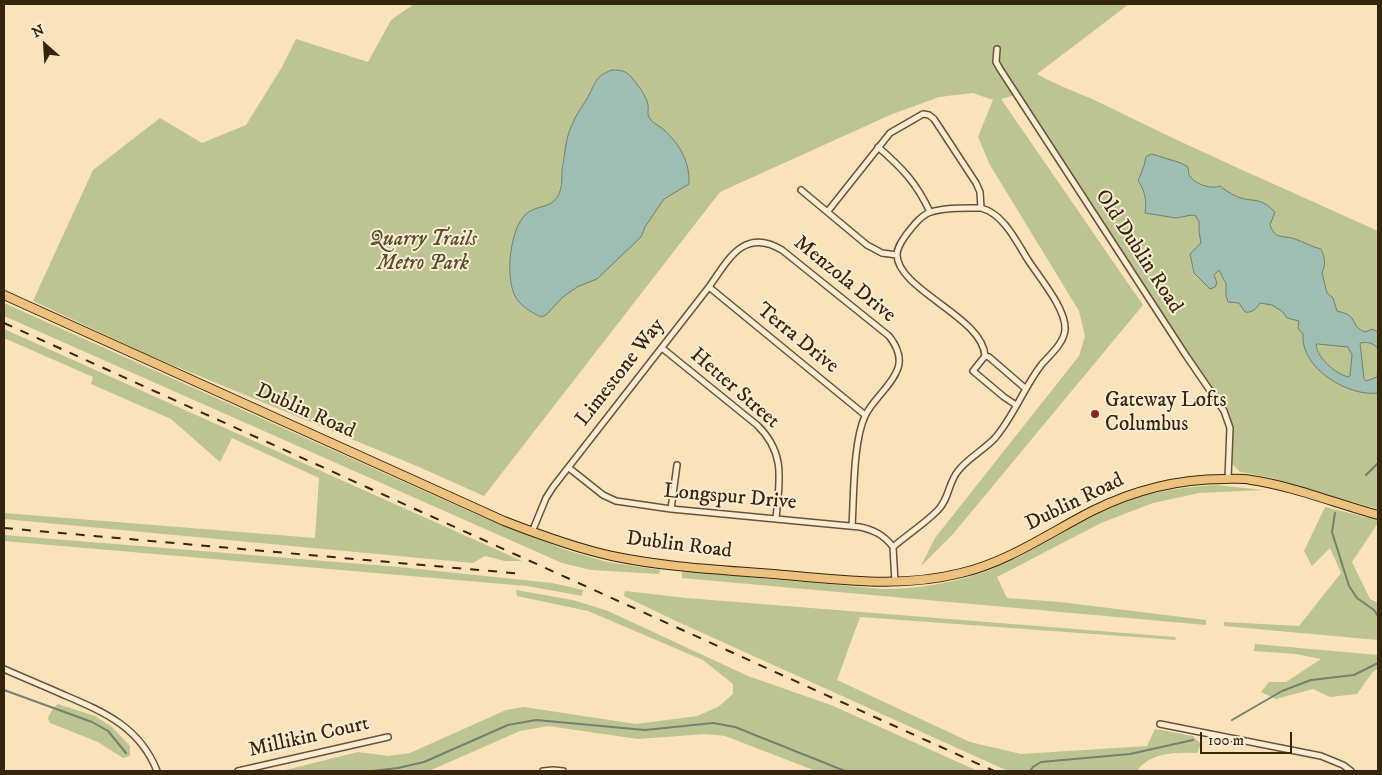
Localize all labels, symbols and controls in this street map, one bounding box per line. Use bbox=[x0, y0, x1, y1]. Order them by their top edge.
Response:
north arrow bbox=[20, 20, 70, 70]
text: N bbox=[29, 21, 48, 42]
street label: Old Dublin Road bbox=[1089, 186, 1187, 318]
park label: Quarry Trails Metro Park bbox=[369, 228, 477, 278]
street label: Menzola Drive bbox=[788, 231, 900, 329]
street label: Terra Drive bbox=[751, 298, 843, 380]
street label: Limestone Way bbox=[571, 314, 671, 432]
street label: Hetter Street bbox=[684, 343, 784, 435]
street label: Dublin Road bbox=[251, 379, 359, 445]
place label: Gateway Lofts Columbus bbox=[1105, 389, 1226, 439]
marker: Gateway Lofts Columbus bbox=[1089, 408, 1101, 420]
street label: Dublin Road bbox=[1022, 468, 1128, 538]
street label: Longspur Drive bbox=[662, 480, 798, 516]
street label: Dublin Road bbox=[625, 527, 733, 565]
street label: Millikin Court bbox=[246, 712, 372, 764]
scale bar bbox=[1202, 722, 1294, 754]
text: 100 m bbox=[1208, 731, 1244, 750]

